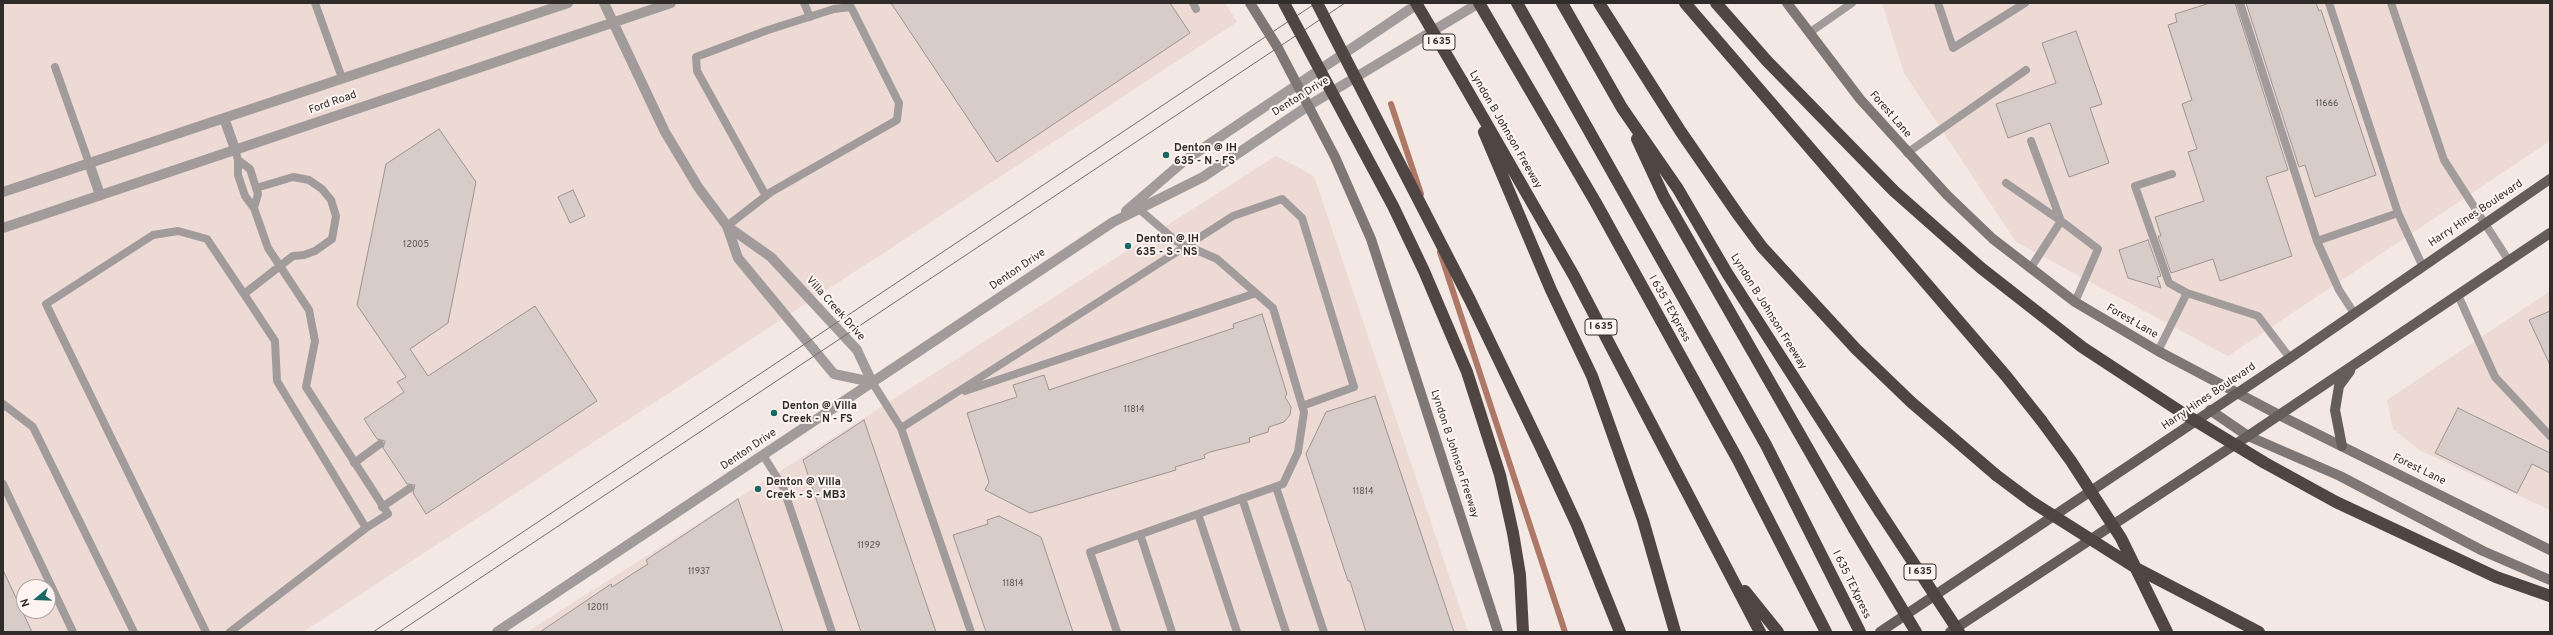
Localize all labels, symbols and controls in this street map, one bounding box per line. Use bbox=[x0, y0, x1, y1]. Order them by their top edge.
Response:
road number: I 635 bbox=[1423, 34, 1455, 50]
street label: Lyndon B Johnson Freeway bbox=[1466, 69, 1544, 191]
street label: Denton Drive bbox=[1270, 74, 1332, 120]
street label: Ford Road bbox=[307, 89, 359, 117]
street label: Forest Lane bbox=[1866, 89, 1914, 141]
house number: 11666 bbox=[2316, 99, 2338, 109]
place label: Denton @ IH 635 - N - FS bbox=[1174, 142, 1237, 168]
marker: Denton @ IH 635 - N - FS bbox=[1161, 150, 1171, 160]
street label: Harry Hines Boulevard bbox=[2427, 178, 2525, 250]
place label: Denton @ IH 635 - S - NS bbox=[1136, 233, 1199, 259]
house number: 12005 bbox=[403, 240, 429, 250]
marker: Denton @ IH 635 - S - NS bbox=[1123, 241, 1133, 251]
street label: Denton Drive bbox=[988, 247, 1048, 293]
street label: Lyndon B Johnson Freeway bbox=[1727, 252, 1809, 372]
street label: I 635 TEXpress bbox=[1645, 273, 1693, 345]
street label: Villa Creek Drive bbox=[803, 274, 867, 344]
street label: Forest Lane bbox=[2104, 302, 2160, 342]
road number: I 635 bbox=[1585, 319, 1617, 335]
street label: Harry Hines Boulevard bbox=[2160, 361, 2258, 433]
street label: Lyndon B Johnson Freeway bbox=[1427, 388, 1481, 520]
place label: Denton @ Villa Creek - N - FS bbox=[782, 400, 857, 426]
house number: 11814 bbox=[1124, 405, 1144, 415]
marker: Denton @ Villa Creek - N - FS bbox=[769, 408, 779, 418]
street label: Denton Drive bbox=[719, 427, 779, 473]
street label: Forest Lane bbox=[2390, 451, 2448, 489]
place label: Denton @ Villa Creek - S - MB3 bbox=[766, 476, 846, 502]
marker: Denton @ Villa Creek - S - MB3 bbox=[753, 484, 763, 494]
house number: 11814 bbox=[1353, 487, 1373, 497]
house number: 11929 bbox=[858, 541, 880, 551]
street label: I 635 TEXpress bbox=[1829, 549, 1873, 621]
road number: I 635 bbox=[1904, 564, 1936, 580]
house number: 11937 bbox=[688, 567, 710, 577]
north arrow bbox=[16, 579, 56, 619]
house number: 11814 bbox=[1003, 579, 1023, 589]
text: N bbox=[18, 597, 34, 609]
house number: 12011 bbox=[587, 603, 609, 613]

